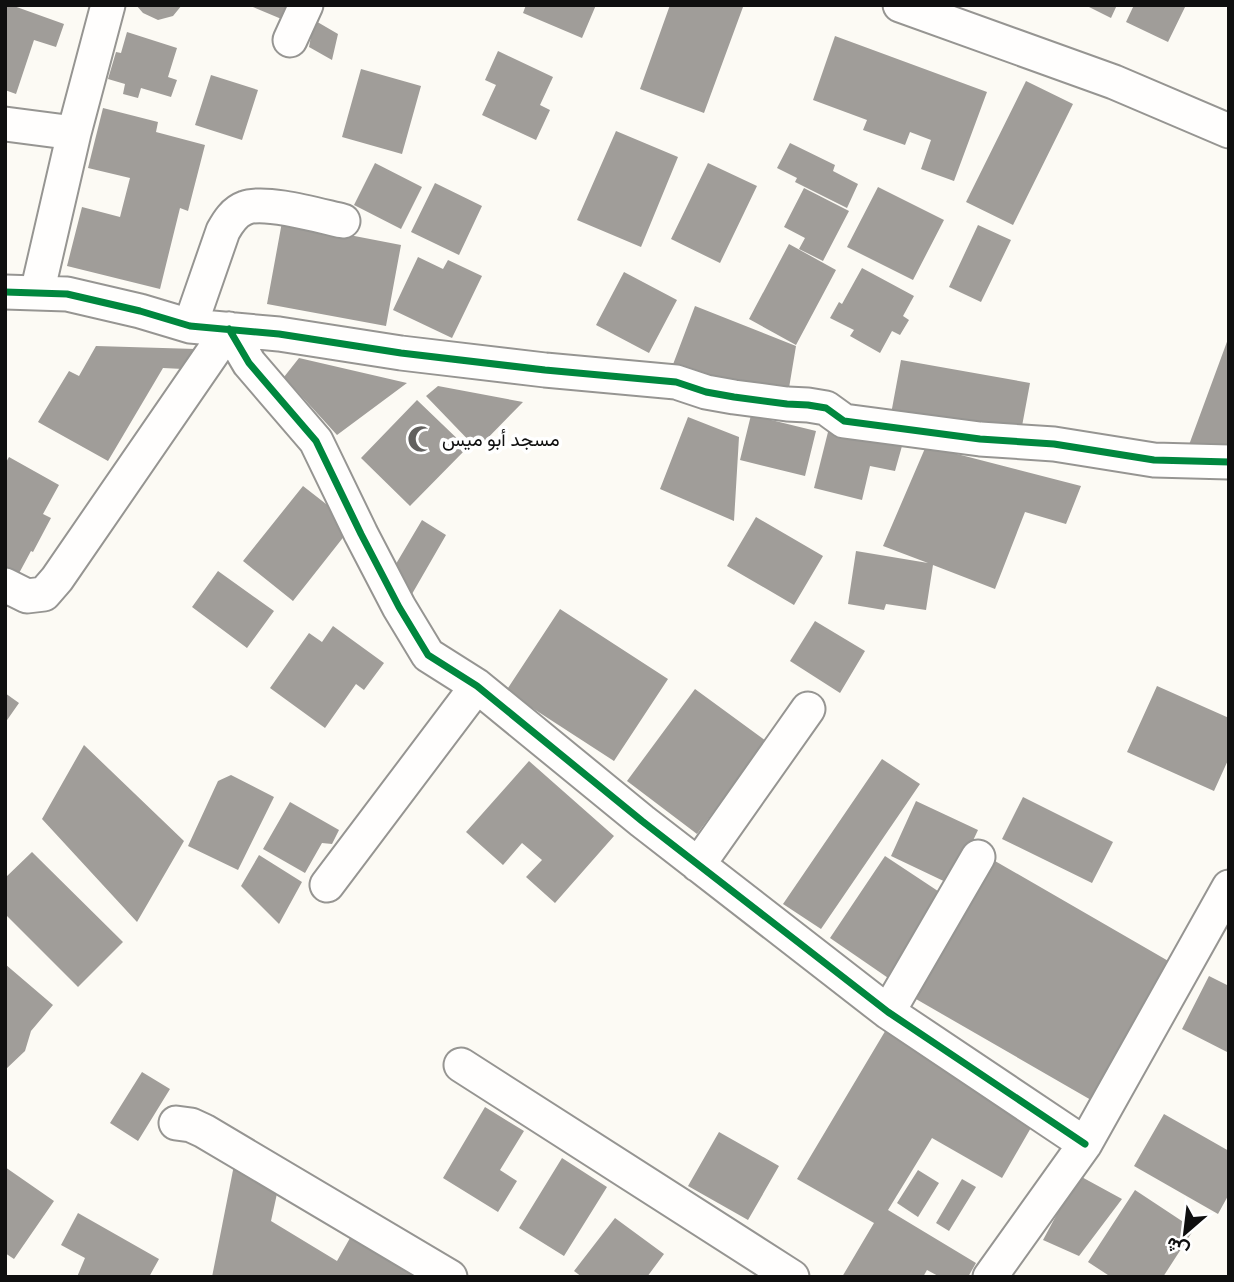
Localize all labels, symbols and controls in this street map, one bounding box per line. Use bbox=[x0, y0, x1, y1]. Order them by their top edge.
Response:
mosque icon: مسجد أبو ميس bbox=[406, 424, 436, 454]
place label: مسجد أبو ميس bbox=[442, 425, 560, 451]
north arrow bbox=[1150, 1198, 1220, 1268]
text: ش bbox=[1160, 1232, 1193, 1266]

